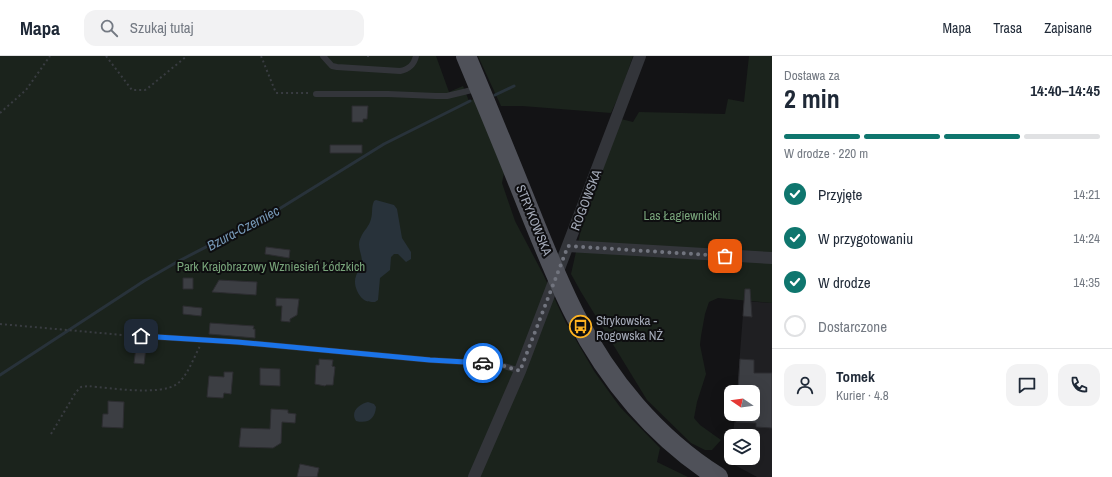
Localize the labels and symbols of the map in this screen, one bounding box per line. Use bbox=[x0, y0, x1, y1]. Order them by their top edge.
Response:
street label: ROGOWSKA bbox=[567, 166, 606, 233]
street label: STRYKOWSKA bbox=[512, 182, 556, 259]
water label: Bzura-Czerniec bbox=[204, 201, 283, 255]
park label: Las Łagiewnicki bbox=[643, 207, 721, 224]
pin bbox=[708, 239, 742, 273]
park label: Park Krajobrazowy Wzniesień Łódzkich bbox=[177, 258, 365, 275]
place label: Strykowska - Rogowska NŻ bbox=[596, 312, 663, 344]
bus stop icon: Strykowska - Rogowska NŻ bbox=[568, 314, 594, 340]
pin bbox=[124, 319, 158, 353]
courier bbox=[463, 343, 503, 383]
north arrow bbox=[724, 385, 760, 421]

